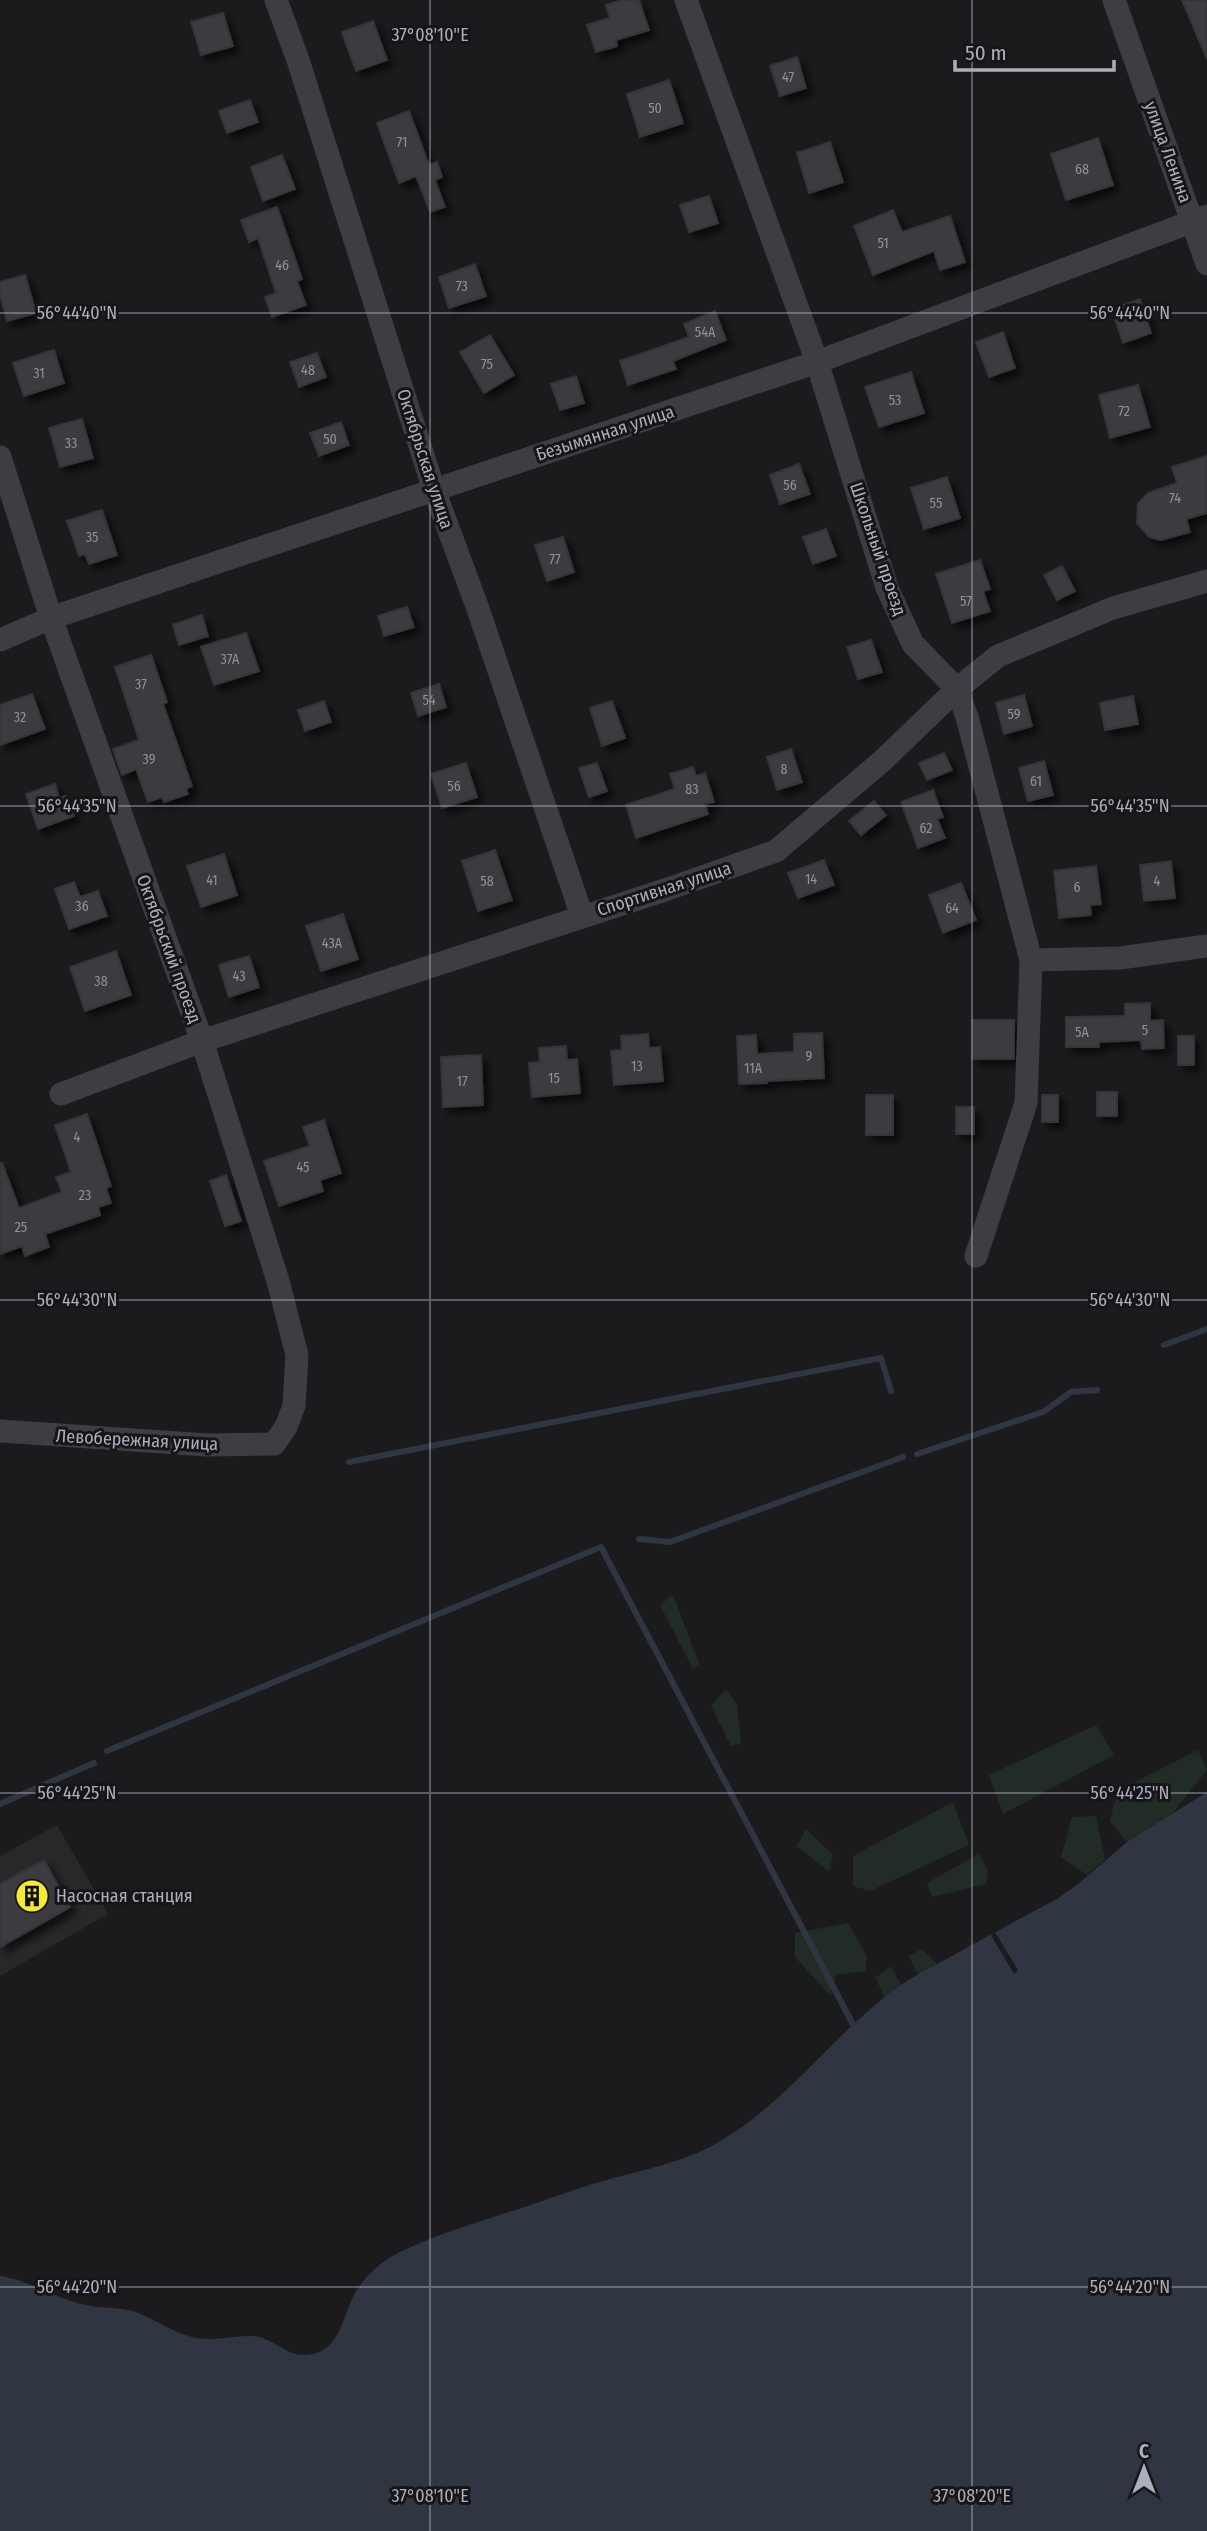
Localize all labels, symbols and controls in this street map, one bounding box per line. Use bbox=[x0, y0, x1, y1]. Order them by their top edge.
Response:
text: 37°08'10"E bbox=[391, 24, 469, 46]
scale bar bbox=[955, 28, 1114, 72]
text: 50 m bbox=[965, 40, 1007, 66]
house number: 47 bbox=[782, 69, 794, 86]
street label: улица Ленина bbox=[1139, 98, 1197, 206]
house number: 50 bbox=[648, 100, 662, 117]
house number: 71 bbox=[397, 134, 407, 151]
house number: 68 bbox=[1075, 161, 1089, 178]
house number: 51 bbox=[877, 235, 889, 252]
house number: 46 bbox=[275, 257, 289, 274]
house number: 73 bbox=[456, 278, 468, 295]
text: 56°44'40"N bbox=[37, 302, 117, 324]
text: 56°44'40"N bbox=[1090, 302, 1170, 324]
house number: 54А bbox=[695, 324, 716, 341]
house number: 75 bbox=[481, 356, 493, 373]
house number: 48 bbox=[301, 362, 315, 379]
house number: 31 bbox=[33, 365, 45, 382]
street label: Октябрьская улица bbox=[392, 386, 458, 532]
house number: 53 bbox=[889, 392, 901, 409]
street label: Безымянная улица bbox=[533, 400, 677, 466]
house number: 72 bbox=[1118, 403, 1130, 420]
house number: 50 bbox=[323, 431, 337, 448]
house number: 33 bbox=[65, 435, 77, 452]
house number: 56 bbox=[783, 477, 797, 494]
street label: Школьный проезд bbox=[845, 480, 911, 618]
house number: 74 bbox=[1169, 490, 1181, 507]
house number: 55 bbox=[930, 495, 942, 512]
house number: 35 bbox=[86, 529, 98, 546]
house number: 77 bbox=[549, 551, 561, 568]
house number: 57 bbox=[960, 593, 972, 610]
house number: 37А bbox=[221, 651, 240, 668]
house number: 37 bbox=[135, 676, 147, 693]
house number: 54 bbox=[422, 692, 436, 709]
house number: 59 bbox=[1007, 706, 1021, 723]
house number: 32 bbox=[14, 709, 26, 726]
house number: 39 bbox=[143, 751, 156, 768]
house number: 8 bbox=[781, 761, 788, 778]
house number: 61 bbox=[1030, 773, 1042, 790]
house number: 56 bbox=[447, 778, 461, 795]
house number: 83 bbox=[685, 781, 699, 798]
text: 56°44'35"N bbox=[37, 795, 117, 817]
text: 56°44'35"N bbox=[1090, 795, 1170, 817]
house number: 62 bbox=[920, 820, 933, 837]
street label: Спортивная улица bbox=[594, 857, 734, 921]
house number: 14 bbox=[805, 871, 817, 888]
street label: Октябрьский проезд bbox=[132, 872, 206, 1026]
house number: 41 bbox=[206, 872, 218, 889]
house number: 58 bbox=[480, 873, 494, 890]
house number: 4 bbox=[1154, 873, 1161, 890]
house number: 6 bbox=[1074, 879, 1081, 896]
house number: 36 bbox=[75, 898, 89, 915]
house number: 64 bbox=[945, 900, 959, 917]
house number: 43А bbox=[322, 935, 343, 952]
house number: 43 bbox=[233, 968, 245, 985]
house number: 38 bbox=[94, 973, 108, 990]
house number: 5 bbox=[1142, 1022, 1148, 1039]
house number: 5А bbox=[1075, 1024, 1090, 1041]
house number: 9 bbox=[806, 1048, 813, 1065]
house number: 13 bbox=[631, 1058, 643, 1075]
house number: 11А bbox=[744, 1060, 763, 1077]
house number: 15 bbox=[548, 1070, 560, 1087]
house number: 17 bbox=[456, 1073, 468, 1090]
house number: 4 bbox=[74, 1129, 81, 1146]
house number: 45 bbox=[296, 1159, 310, 1176]
house number: 23 bbox=[79, 1187, 91, 1204]
house number: 25 bbox=[15, 1219, 27, 1236]
text: 56°44'30"N bbox=[37, 1289, 117, 1311]
text: 56°44'30"N bbox=[1090, 1289, 1170, 1311]
street label: Левобережная улица bbox=[55, 1425, 219, 1455]
text: 56°44'25"N bbox=[37, 1782, 117, 1804]
text: 56°44'25"N bbox=[1090, 1782, 1170, 1804]
building icon: Насосная станция bbox=[13, 1877, 51, 1915]
place label: Насосная станция bbox=[56, 1885, 193, 1907]
text: 56°44'20"N bbox=[37, 2276, 117, 2298]
text: 56°44'20"N bbox=[1090, 2276, 1170, 2298]
north arrow bbox=[1109, 2433, 1179, 2503]
text: С bbox=[1139, 2440, 1149, 2463]
text: 37°08'10"E bbox=[391, 2485, 469, 2507]
text: 37°08'20"E bbox=[933, 2485, 1011, 2507]

